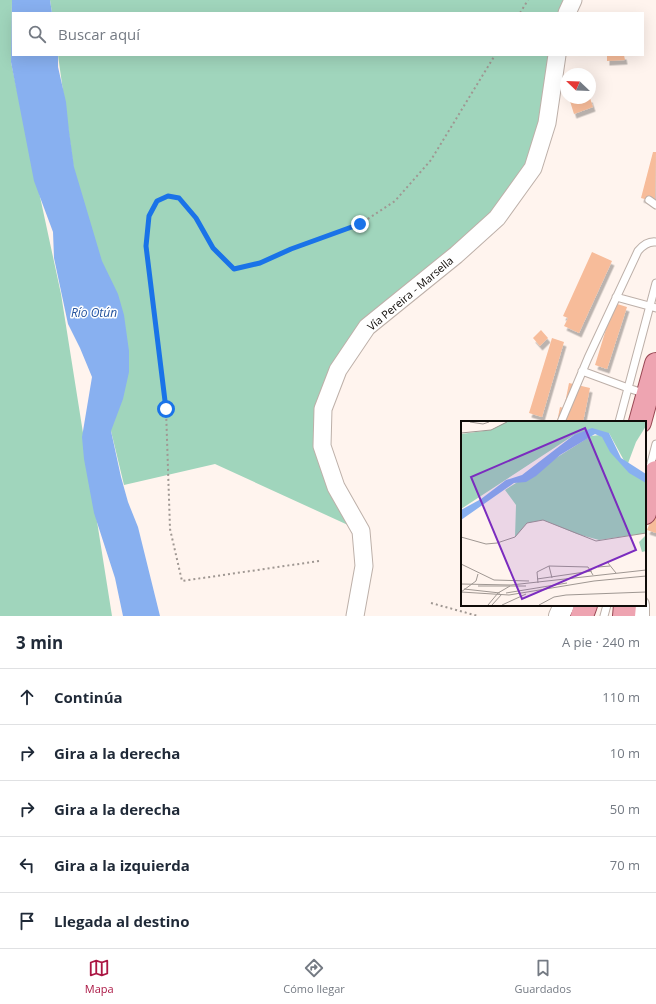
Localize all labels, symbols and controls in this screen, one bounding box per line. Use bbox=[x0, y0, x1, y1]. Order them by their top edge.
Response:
search box bbox=[12, 12, 644, 56]
icon: search bbox=[26, 23, 48, 45]
text: Buscar aquí bbox=[58, 24, 140, 44]
north arrow bbox=[560, 68, 596, 104]
route end bbox=[351, 215, 369, 233]
street label: Vía Pereira - Marsella bbox=[364, 253, 456, 333]
water label: Río Otún bbox=[71, 304, 117, 321]
route start bbox=[157, 400, 175, 418]
inset map bbox=[461, 421, 646, 606]
text: 3 min bbox=[16, 631, 63, 654]
text: A pie · 240 m bbox=[562, 633, 640, 651]
icon: ahead bbox=[16, 686, 38, 708]
text: Continúa bbox=[54, 687, 123, 707]
text: 110 m bbox=[602, 688, 640, 706]
icon: right bbox=[16, 742, 38, 764]
text: Gira a la derecha bbox=[54, 743, 180, 763]
text: 10 m bbox=[610, 744, 640, 762]
icon: right bbox=[16, 798, 38, 820]
text: Gira a la derecha bbox=[54, 799, 180, 819]
text: 50 m bbox=[610, 800, 640, 818]
icon: left bbox=[16, 854, 38, 876]
text: Gira a la izquierda bbox=[54, 855, 190, 875]
text: 70 m bbox=[610, 856, 640, 874]
icon: arrive bbox=[16, 910, 38, 932]
text: Llegada al destino bbox=[54, 911, 189, 931]
tab: Mapa bbox=[85, 957, 114, 996]
tab: Cómo llegar bbox=[283, 957, 345, 996]
tab: Guardados bbox=[514, 957, 571, 996]

